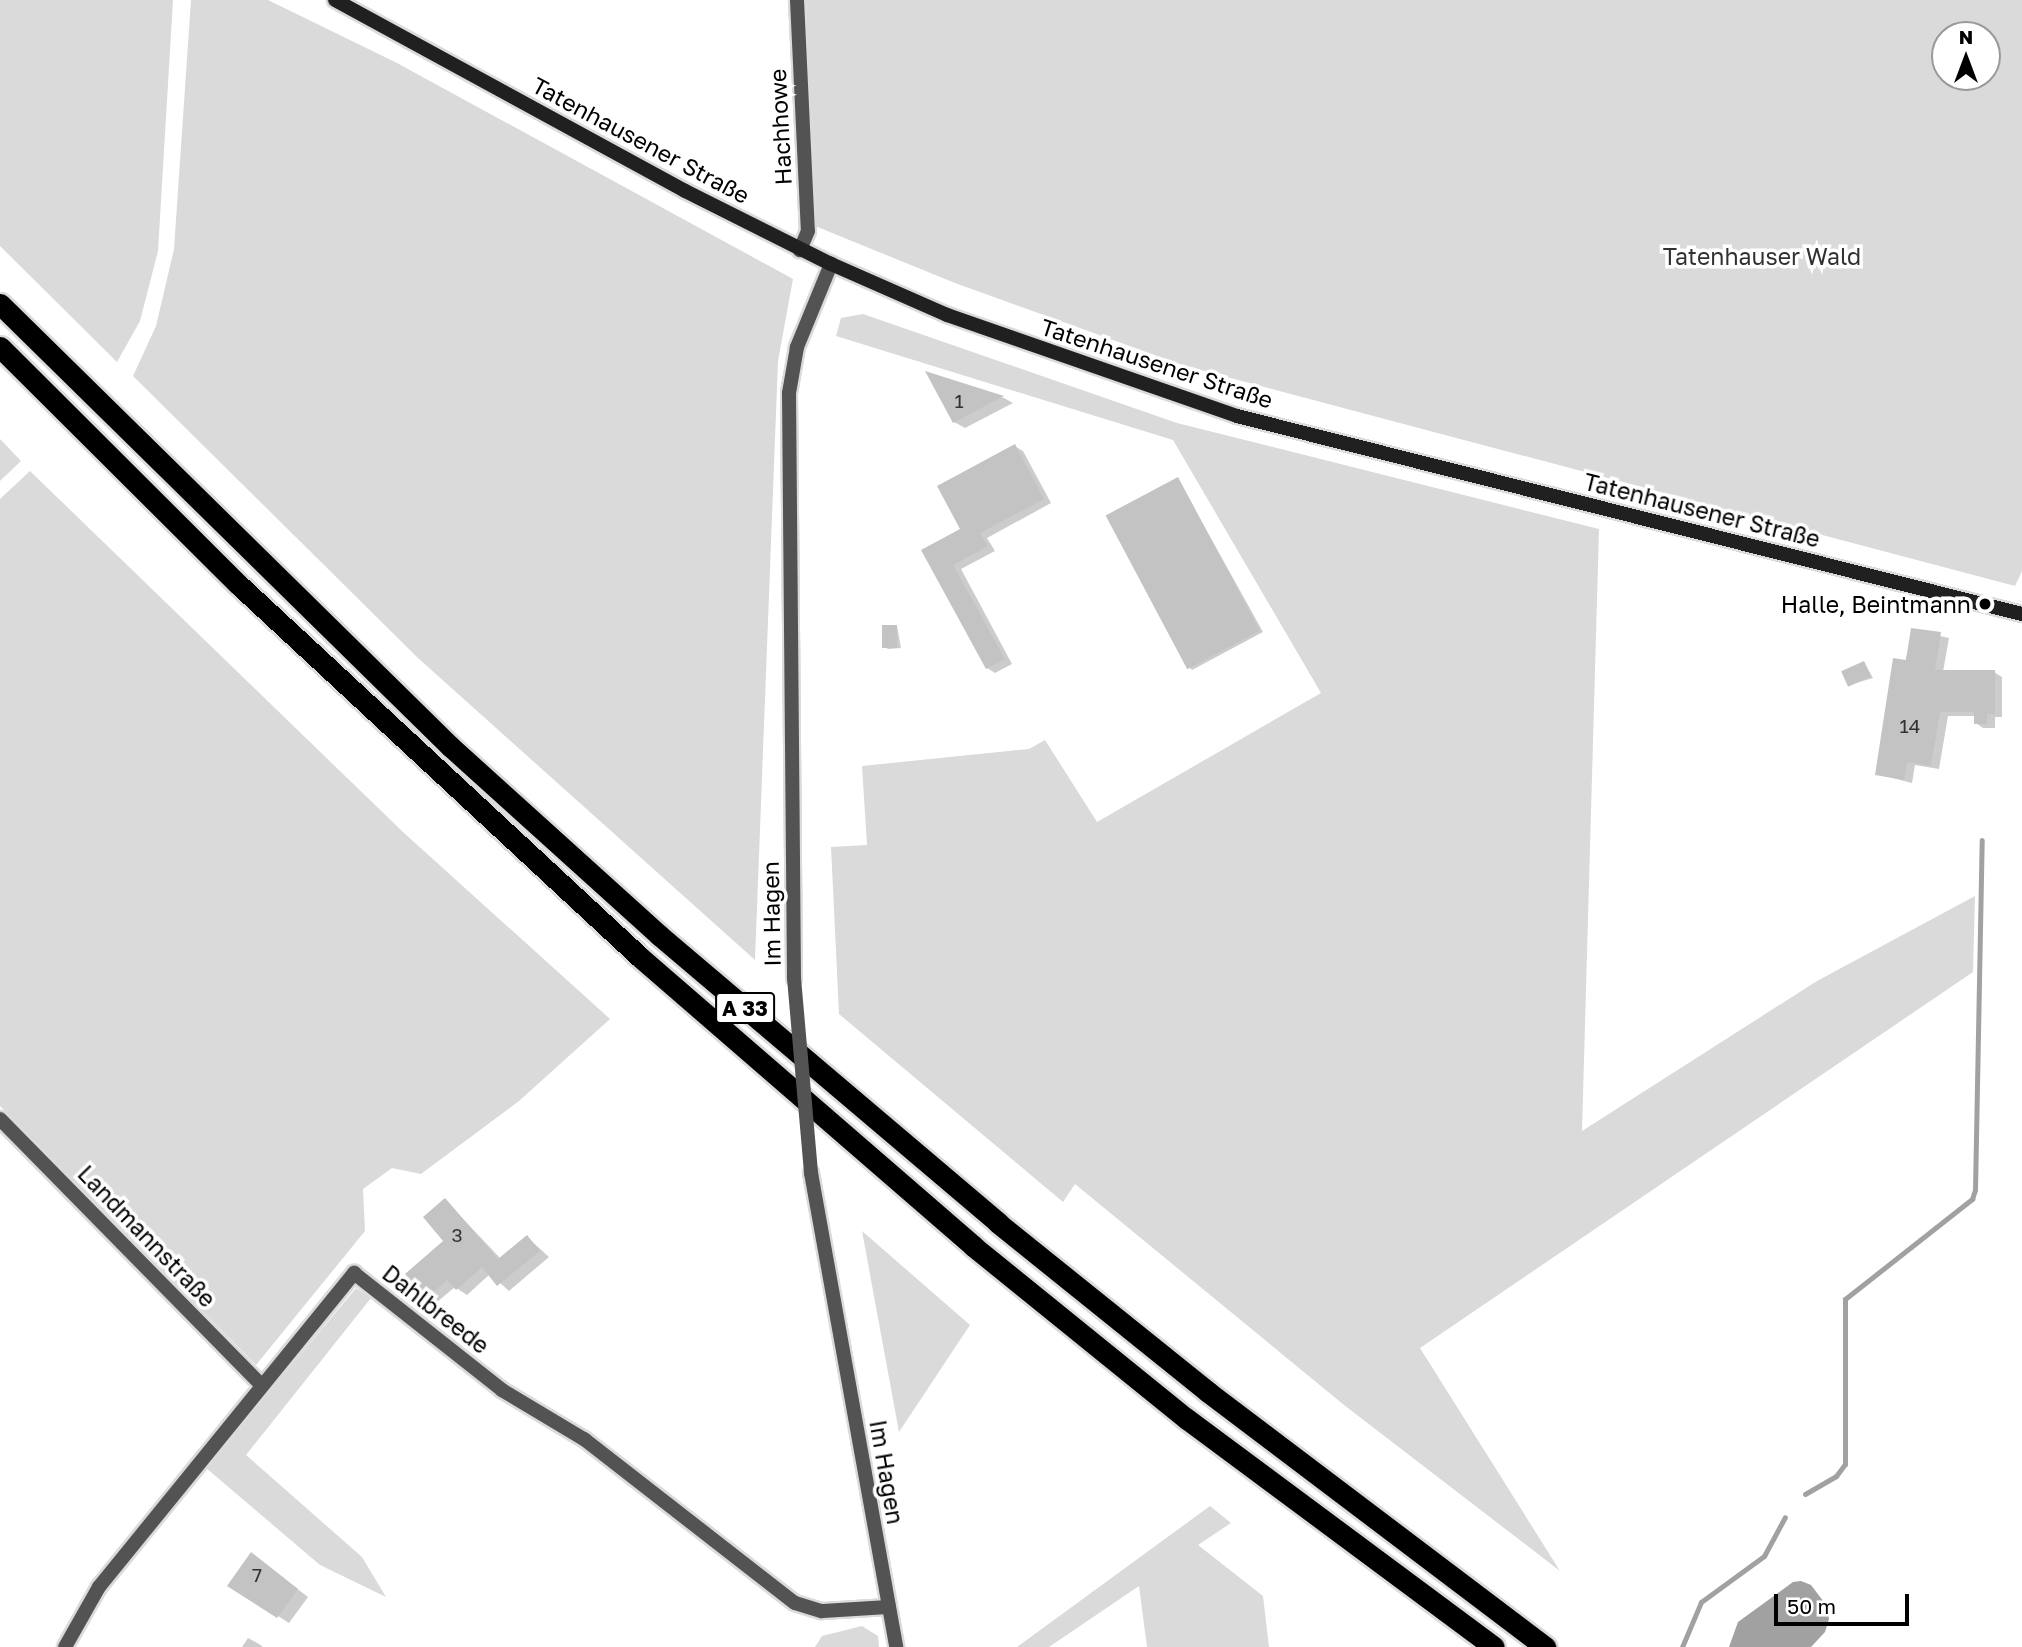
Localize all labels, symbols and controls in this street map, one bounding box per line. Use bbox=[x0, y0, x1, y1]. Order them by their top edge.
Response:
north arrow bbox=[1931, 21, 2001, 91]
text: N bbox=[1959, 25, 1973, 48]
street label: Hachhowe bbox=[763, 68, 797, 186]
street label: Tatenhausener Straße bbox=[528, 71, 754, 209]
park label: Tatenhauser Wald bbox=[1663, 242, 1861, 270]
street label: Tatenhausener Straße bbox=[1038, 312, 1276, 414]
house number: 1 bbox=[954, 390, 964, 412]
street label: Tatenhausener Straße bbox=[1581, 467, 1823, 553]
place label: Halle, Beintmann bbox=[1781, 590, 1971, 618]
marker: Halle, Beintmann bbox=[1977, 596, 1993, 612]
house number: 14 bbox=[1900, 715, 1920, 737]
street label: Im Hagen bbox=[756, 861, 786, 967]
road number: A 33 bbox=[714, 990, 776, 1026]
street label: Landmannstraße bbox=[72, 1159, 222, 1313]
house number: 3 bbox=[451, 1224, 463, 1246]
street label: Dahlbreede bbox=[377, 1259, 495, 1359]
street label: Im Hagen bbox=[864, 1418, 910, 1526]
house number: 7 bbox=[252, 1564, 262, 1586]
scale bar bbox=[1777, 1580, 1912, 1624]
text: 50 m bbox=[1787, 1593, 1836, 1619]

